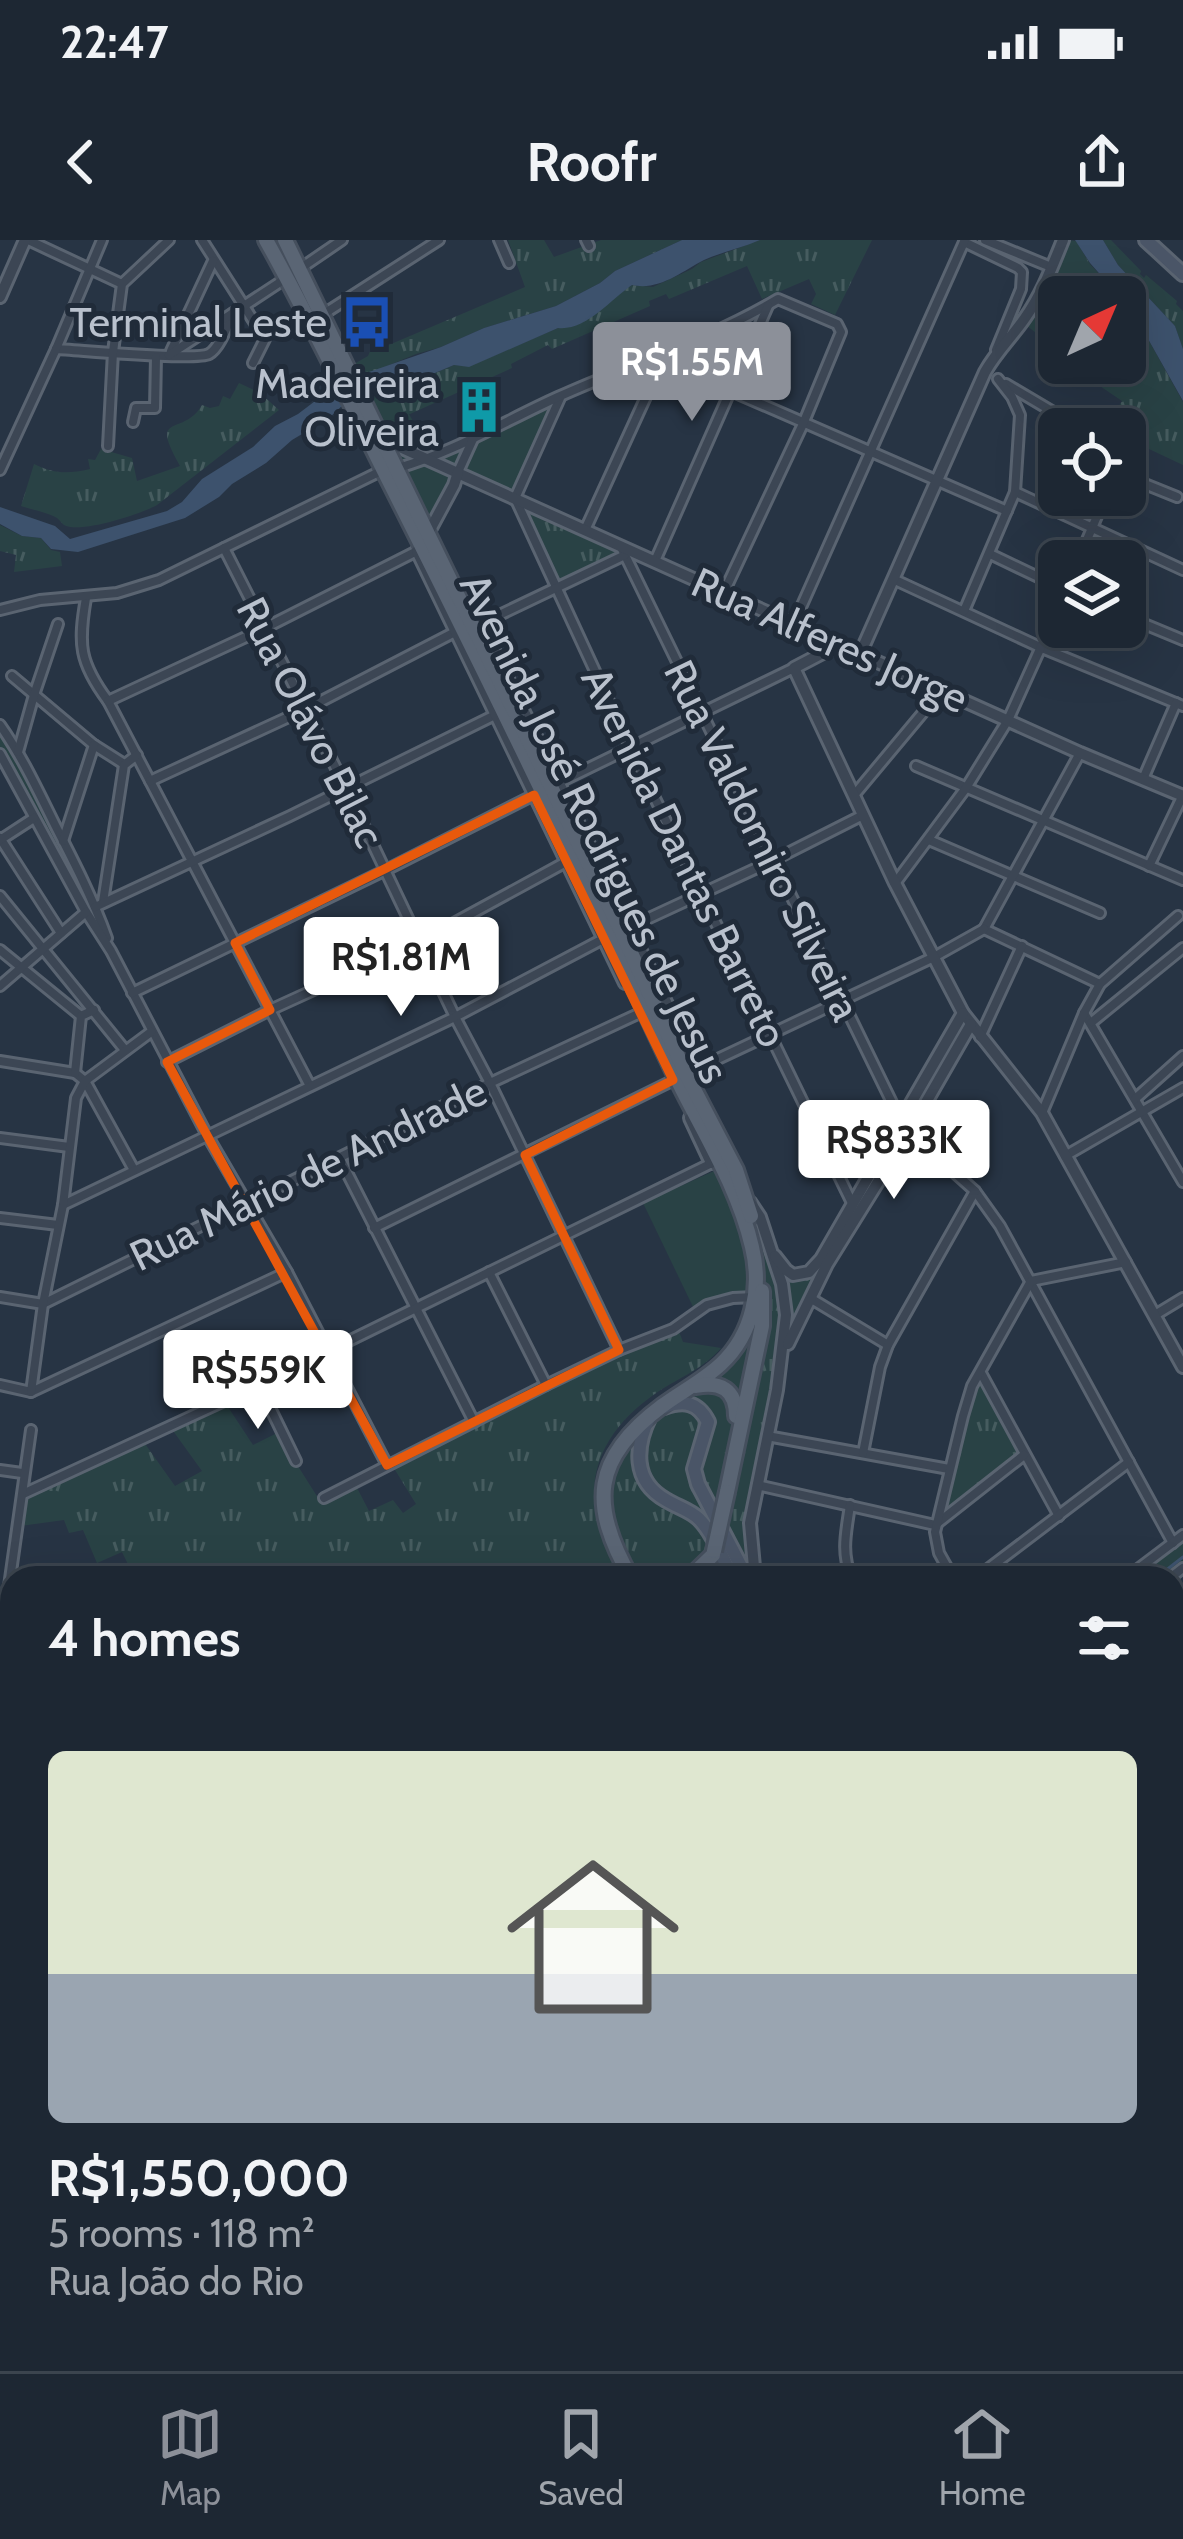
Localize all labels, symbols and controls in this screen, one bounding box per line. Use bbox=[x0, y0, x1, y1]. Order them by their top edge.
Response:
text: 22:47 bbox=[60, 15, 169, 69]
icon: back bbox=[48, 129, 114, 195]
text: Roofr bbox=[526, 129, 657, 195]
icon: share bbox=[1069, 129, 1135, 195]
north arrow bbox=[1038, 276, 1146, 384]
map controls bbox=[1038, 276, 1146, 648]
bus stop icon: Terminal Leste bbox=[338, 293, 396, 351]
place label: Terminal Leste bbox=[69, 296, 327, 348]
pin: R$1.55M bbox=[581, 322, 803, 424]
text: R$1.55M bbox=[620, 337, 764, 385]
place label: Madeireira Oliveira bbox=[255, 357, 439, 457]
building icon: Madeireira Oliveira bbox=[450, 378, 508, 436]
button: locate bbox=[1038, 408, 1146, 516]
button: layers bbox=[1038, 540, 1146, 648]
street label: Rua Alferes Jorge bbox=[684, 556, 976, 724]
street label: Avenida José Rodrigues de Jesus bbox=[449, 565, 741, 1091]
street label: Rua Olávo Bilac bbox=[226, 588, 396, 856]
street label: Rua Valdomiro Silveira bbox=[653, 651, 873, 1029]
street label: Avenida Dantas Barreto bbox=[570, 659, 800, 1055]
pin: R$1.81M bbox=[290, 917, 512, 1019]
text: R$1.81M bbox=[331, 932, 471, 980]
street label: Rua Mário de Andrade bbox=[121, 1064, 495, 1282]
pin: R$833K bbox=[796, 1100, 992, 1202]
text: R$833K bbox=[825, 1115, 963, 1163]
pin: R$559K bbox=[160, 1330, 356, 1432]
text: R$559K bbox=[190, 1345, 326, 1393]
icon: filters bbox=[1071, 1605, 1137, 1671]
text: 4 homes bbox=[48, 1607, 240, 1669]
icon: home bbox=[485, 1829, 701, 2045]
text: R$1,550,000 bbox=[48, 2147, 350, 2209]
text: 5 rooms · 118 m² bbox=[48, 2209, 315, 2257]
text: Rua João do Rio bbox=[48, 2257, 304, 2305]
tab: Map bbox=[157, 2401, 223, 2513]
tab: Saved bbox=[538, 2401, 624, 2513]
tab: Home bbox=[939, 2401, 1026, 2513]

